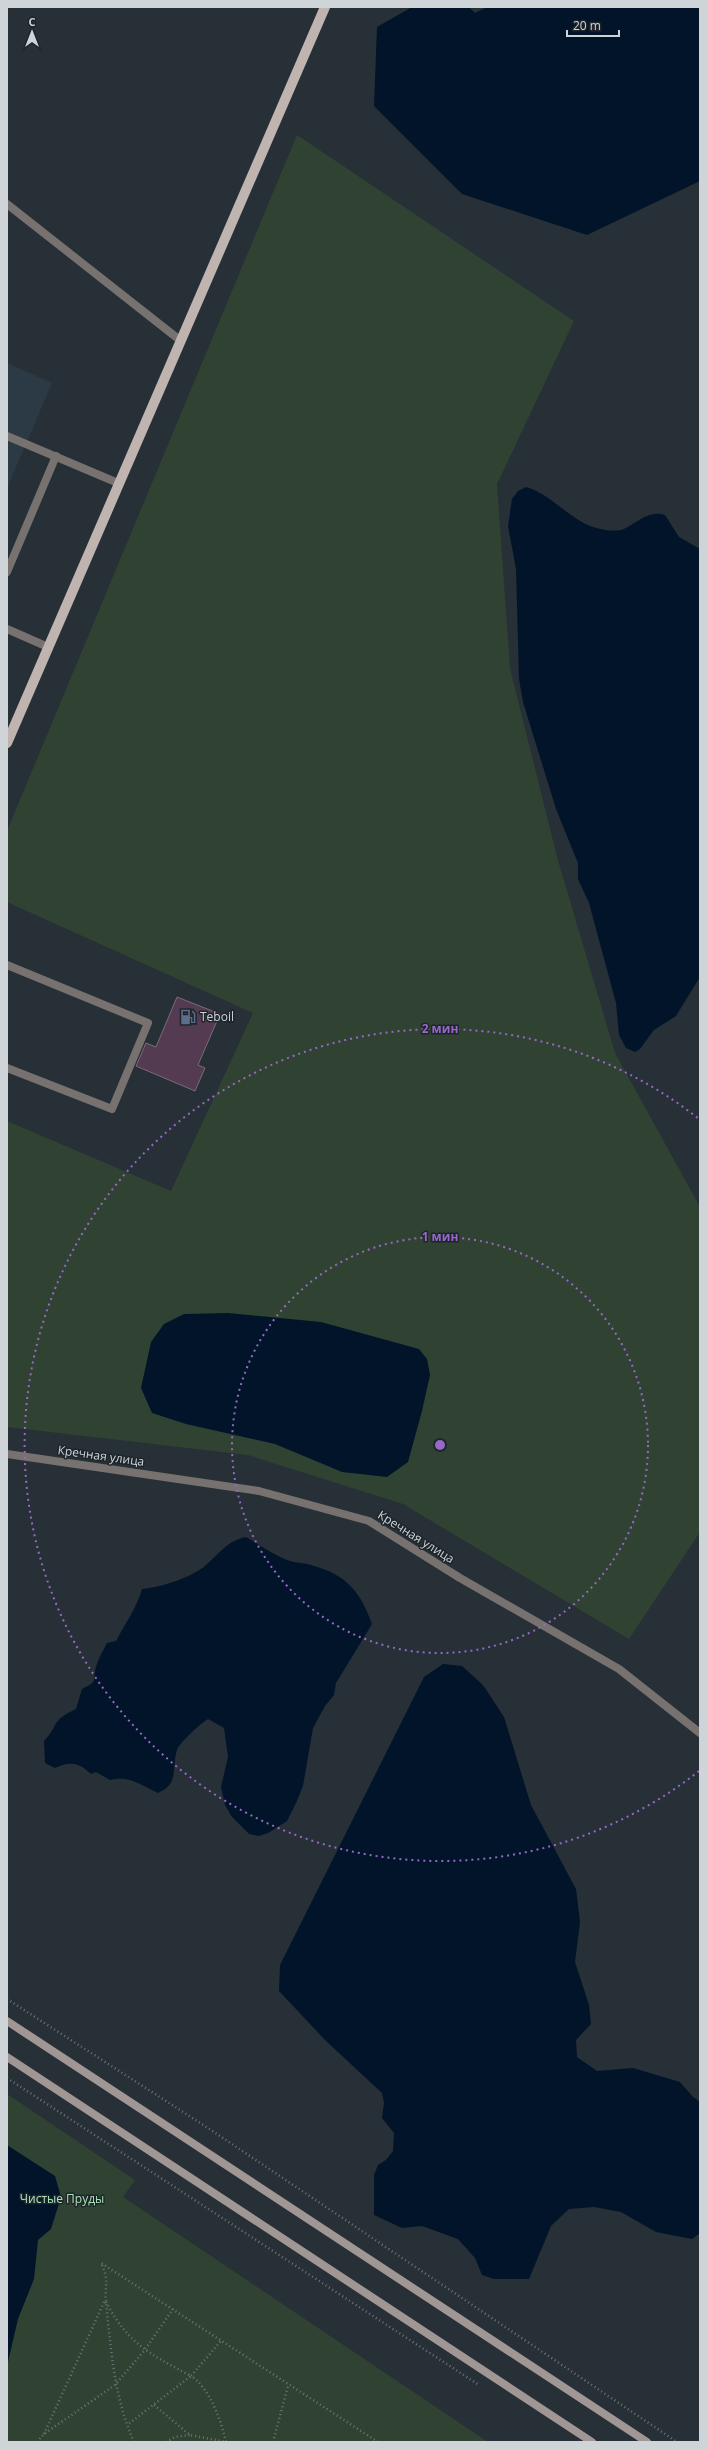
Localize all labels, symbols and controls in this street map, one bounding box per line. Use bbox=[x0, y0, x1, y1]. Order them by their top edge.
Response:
north arrow bbox=[12, 12, 52, 52]
scale bar bbox=[567, 12, 619, 38]
text: С bbox=[28, 14, 36, 29]
text: 20 m bbox=[573, 17, 601, 34]
fuel station icon: Teboil bbox=[179, 1008, 197, 1026]
place label: Teboil bbox=[200, 1008, 234, 1025]
text: 2 мин bbox=[422, 1020, 458, 1037]
text: 1 мин bbox=[422, 1228, 458, 1245]
centre of rings bbox=[433, 1438, 447, 1452]
street label: Кречная улица bbox=[57, 1441, 146, 1470]
street label: Кречная улица bbox=[375, 1506, 458, 1567]
park label: Чистые Пруды bbox=[20, 2190, 104, 2207]

